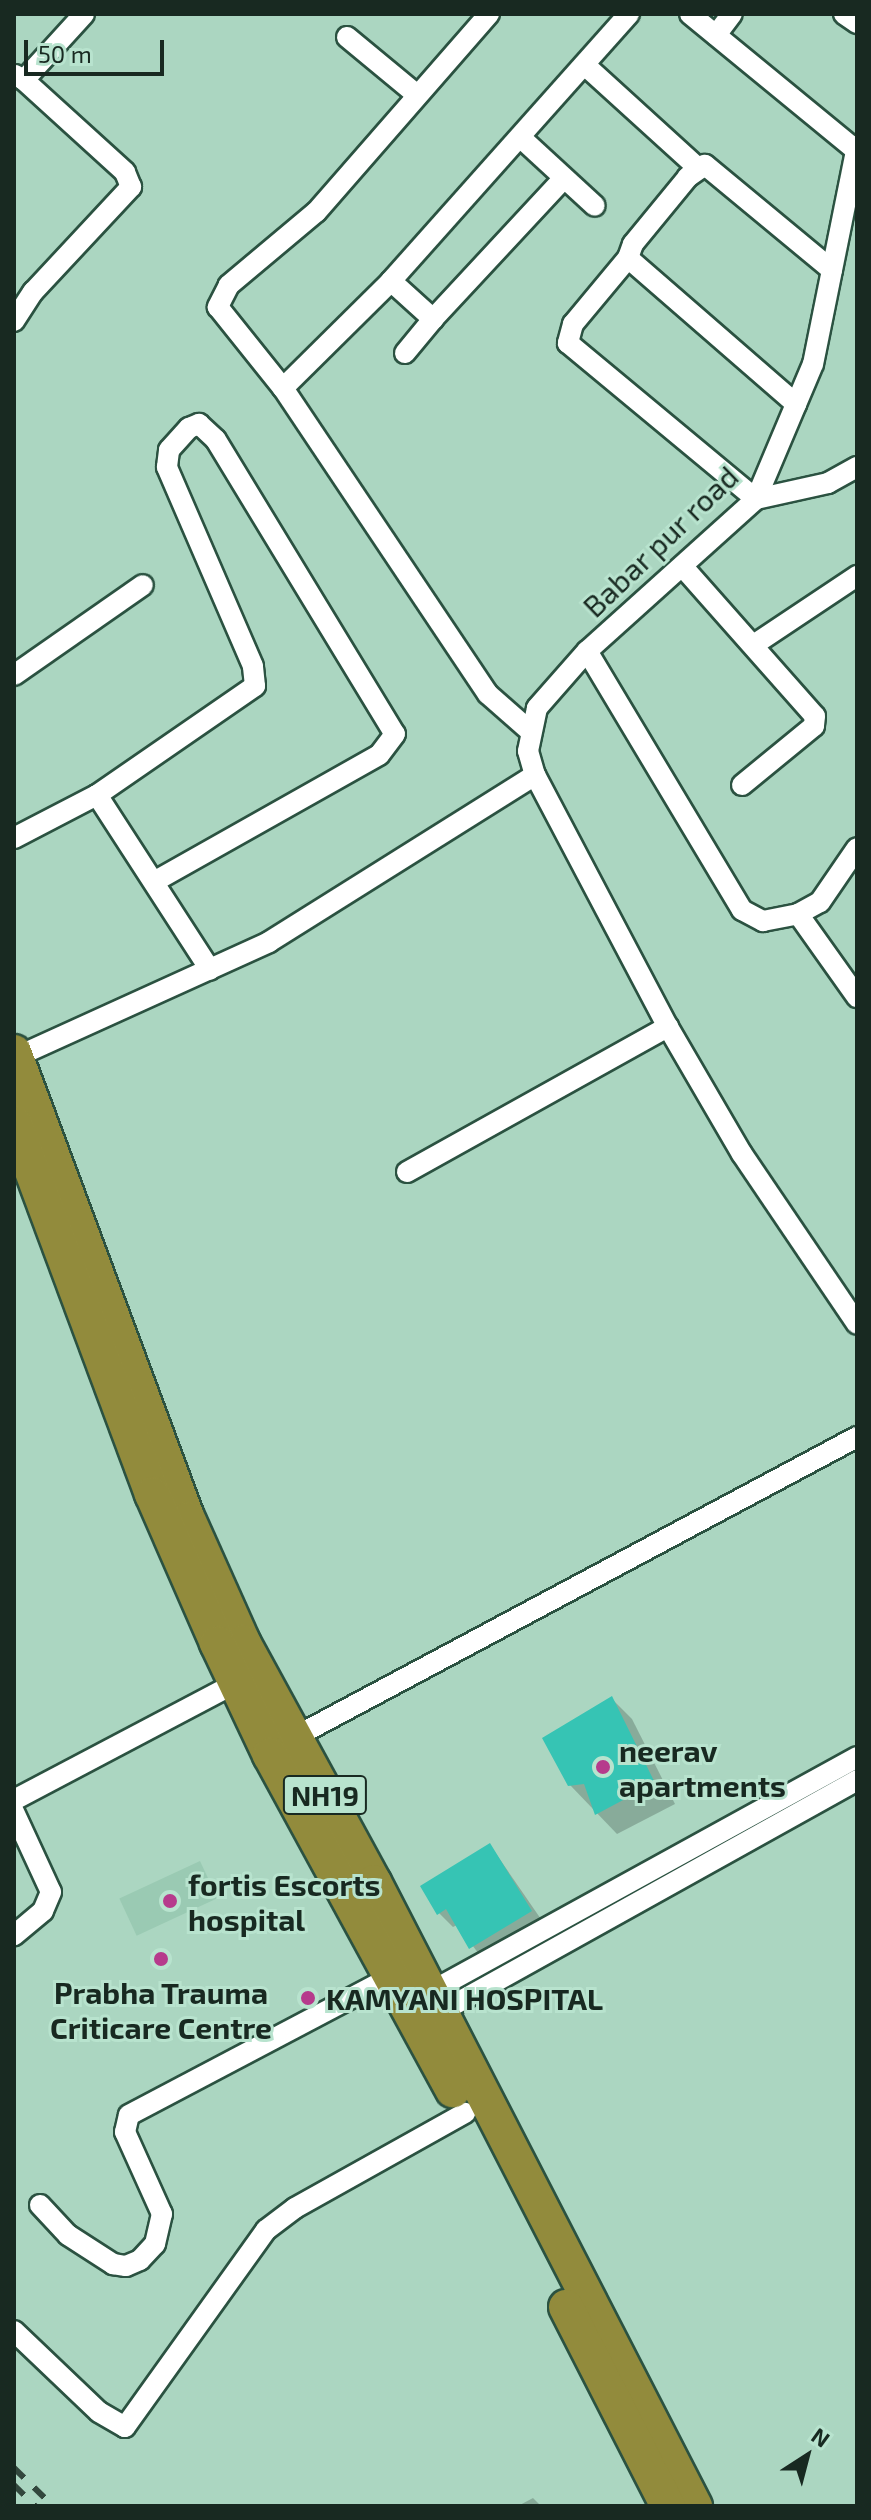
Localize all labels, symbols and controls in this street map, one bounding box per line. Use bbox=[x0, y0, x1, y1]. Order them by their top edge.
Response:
scale bar bbox=[28, 24, 168, 74]
text: 50 m bbox=[38, 39, 92, 68]
street label: Babar pur road bbox=[575, 458, 745, 624]
place label: neerav apartments bbox=[619, 1732, 786, 1802]
marker: neerav apartments bbox=[594, 1758, 612, 1776]
road number: NH19 bbox=[281, 1771, 369, 1819]
place label: fortis Escorts hospital bbox=[188, 1866, 381, 1936]
marker: fortis Escorts hospital bbox=[159, 1890, 181, 1912]
marker: Prabha Trauma Criticare Centre bbox=[150, 1948, 172, 1970]
place label: Prabha Trauma Criticare Centre bbox=[50, 1974, 272, 2044]
place label: KAMYANI HOSPITAL bbox=[326, 1980, 603, 2016]
marker: KAMYANI HOSPITAL bbox=[297, 1987, 319, 2009]
north arrow bbox=[767, 2416, 847, 2496]
text: N bbox=[807, 2421, 835, 2452]

